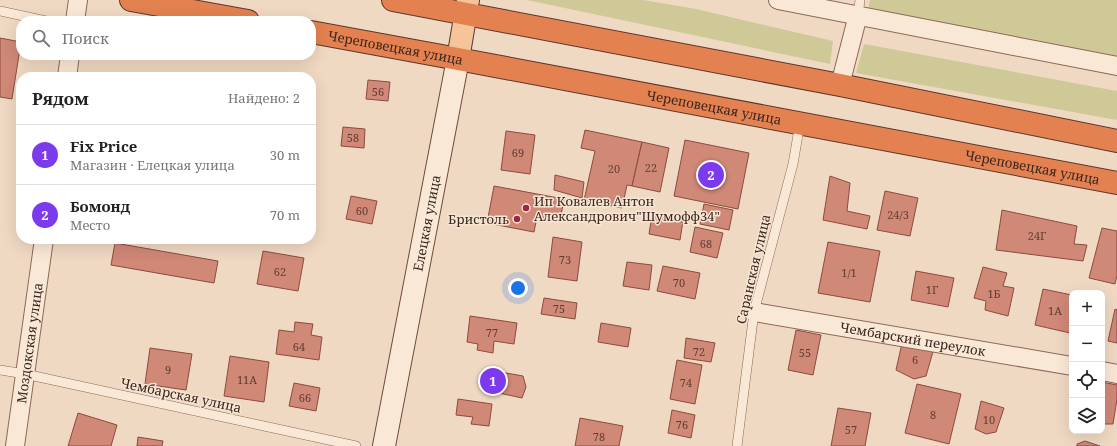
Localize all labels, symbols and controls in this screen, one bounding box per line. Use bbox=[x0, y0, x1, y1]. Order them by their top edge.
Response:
search box bbox=[16, 16, 316, 60]
street label: Череповецкая улица bbox=[327, 26, 465, 69]
icon: search bbox=[30, 27, 52, 49]
text: Поиск bbox=[62, 28, 109, 48]
house number: 56 bbox=[372, 84, 384, 99]
street label: Череповецкая улица bbox=[645, 86, 783, 129]
text: Рядом bbox=[32, 87, 89, 110]
text: Найдено: 2 bbox=[228, 89, 300, 107]
house number: 58 bbox=[347, 130, 359, 145]
text: Fix Price bbox=[70, 136, 137, 156]
house number: 69 bbox=[512, 145, 524, 160]
text: 1 bbox=[41, 146, 49, 164]
text: 30 m bbox=[270, 146, 300, 164]
street label: Череповецкая улица bbox=[963, 146, 1101, 189]
text: Магазин · Елецкая улица bbox=[70, 156, 235, 174]
house number: 22 bbox=[645, 160, 657, 175]
pin: 2 bbox=[698, 160, 724, 190]
house number: 20 bbox=[608, 161, 620, 176]
street label: Елецкая улица bbox=[409, 173, 445, 273]
place label: Ип Ковалев Антон Александрович"Шумофф34" bbox=[534, 192, 720, 225]
text: Бомонд bbox=[70, 196, 130, 216]
house number: 60 bbox=[356, 203, 368, 218]
marker: Ип Ковалев Антон Александрович"Шумофф34" bbox=[521, 203, 531, 213]
text: 2 bbox=[41, 206, 49, 224]
text: 70 m bbox=[270, 206, 300, 224]
house number: 24/3 bbox=[887, 207, 909, 222]
place label: Бристоль bbox=[448, 210, 509, 228]
street label: Саранская улица bbox=[732, 212, 774, 326]
marker: Бристоль bbox=[512, 214, 522, 224]
text: Место bbox=[70, 216, 110, 234]
house number: 24Г bbox=[1028, 228, 1046, 243]
house number: 68 bbox=[700, 236, 712, 251]
house number: 73 bbox=[559, 252, 571, 267]
house number: 62 bbox=[274, 264, 286, 279]
house number: 1/1 bbox=[841, 265, 857, 280]
house number: 70 bbox=[673, 275, 685, 290]
your location bbox=[508, 278, 528, 298]
street label: Моздокская улица bbox=[12, 281, 47, 405]
house number: 1Г bbox=[926, 282, 938, 297]
house number: 1Б bbox=[987, 286, 1001, 301]
map controls bbox=[1069, 290, 1105, 434]
button: + bbox=[1069, 290, 1105, 326]
house number: 75 bbox=[553, 301, 565, 316]
house number: 1А bbox=[1048, 303, 1062, 318]
street label: Чембарский переулок bbox=[839, 318, 987, 360]
house number: 77 bbox=[486, 325, 498, 340]
button: − bbox=[1069, 326, 1105, 362]
house number: 64 bbox=[293, 339, 305, 354]
house number: 72 bbox=[693, 344, 705, 359]
house number: 55 bbox=[799, 345, 811, 360]
house number: 6 bbox=[912, 352, 918, 367]
house number: 9 bbox=[165, 362, 171, 377]
button: locate bbox=[1069, 362, 1105, 398]
pin: 1 bbox=[480, 366, 506, 396]
house number: 11А bbox=[237, 372, 257, 387]
street label: Чембарская улица bbox=[119, 373, 243, 417]
house number: 74 bbox=[680, 375, 692, 390]
house number: 66 bbox=[299, 390, 311, 405]
button: layers bbox=[1069, 398, 1105, 434]
house number: 8 bbox=[930, 407, 936, 422]
house number: 10 bbox=[983, 412, 995, 427]
house number: 76 bbox=[676, 417, 688, 432]
house number: 57 bbox=[845, 422, 857, 437]
house number: 78 bbox=[593, 429, 605, 444]

